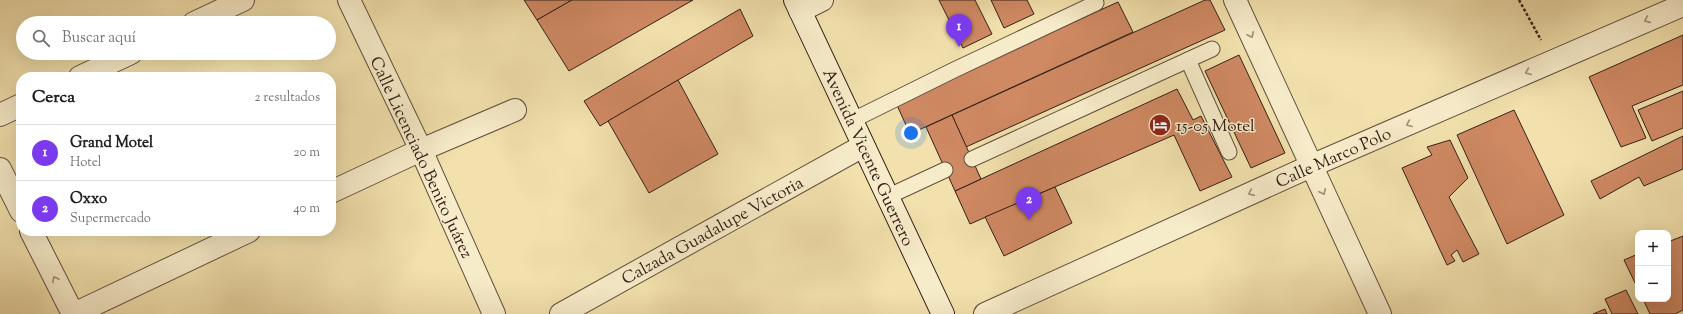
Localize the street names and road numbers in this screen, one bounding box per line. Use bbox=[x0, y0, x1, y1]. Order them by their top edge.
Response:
street label: Calle Licenciado Benito Juárez bbox=[363, 53, 478, 263]
street label: Avenida Vicente Guerrero bbox=[815, 65, 919, 251]
street label: Calle Marco Polo bbox=[1272, 123, 1395, 195]
street label: Calzada Guadalupe Victoria bbox=[618, 172, 808, 292]

